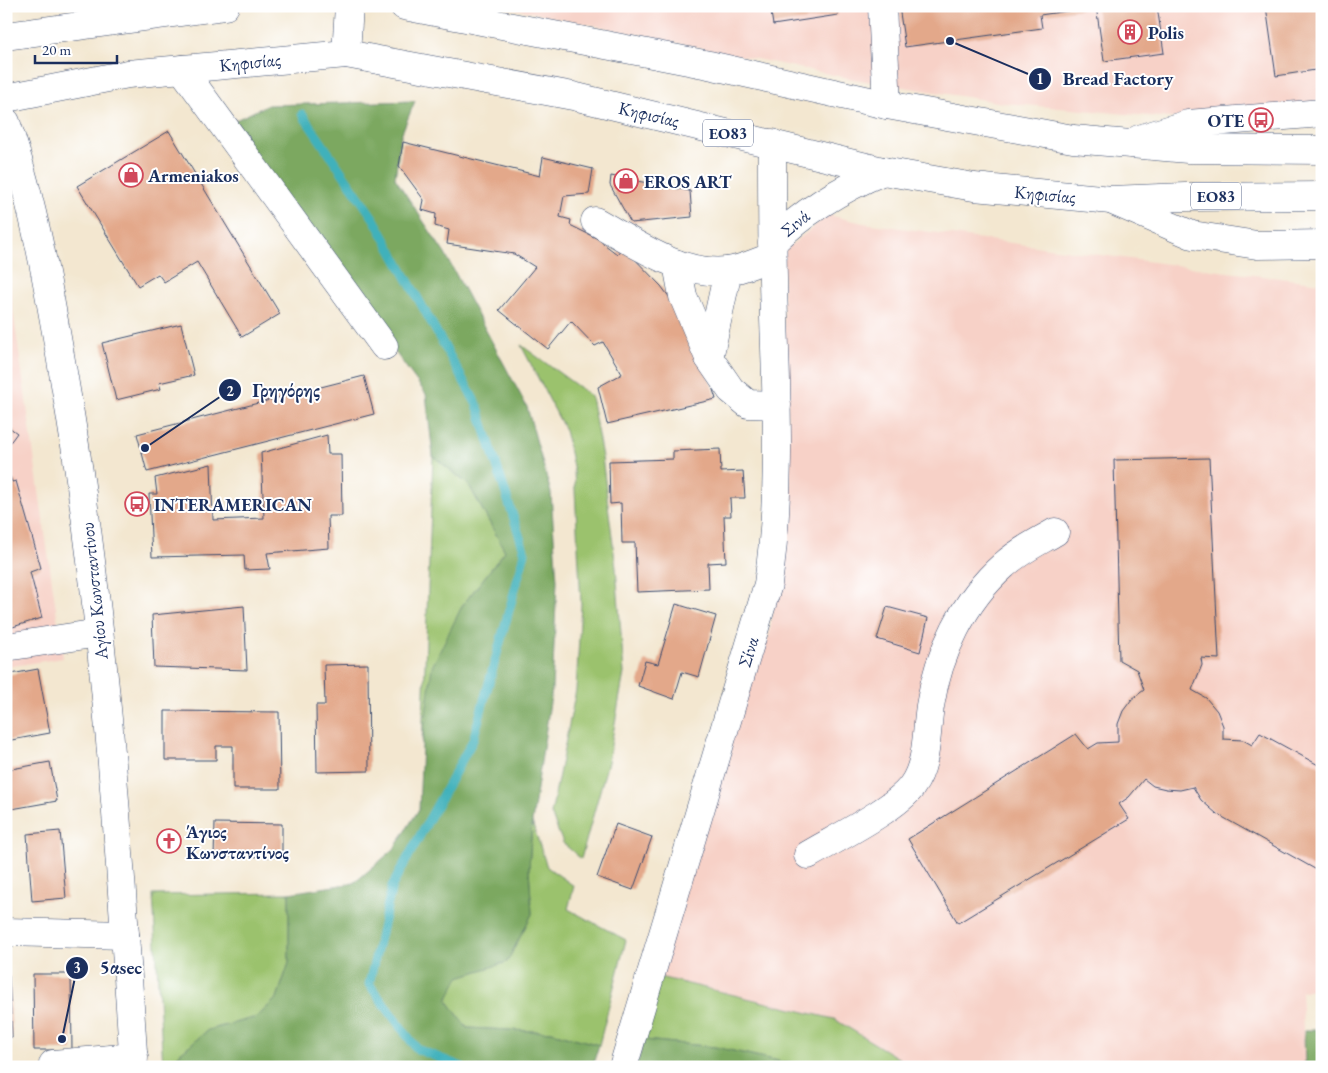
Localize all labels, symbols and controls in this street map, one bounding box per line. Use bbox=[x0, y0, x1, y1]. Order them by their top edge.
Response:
building icon: Polis bbox=[1117, 19, 1143, 45]
place label: Polis bbox=[1148, 21, 1184, 44]
scale bar bbox=[35, 32, 118, 64]
text: 20 m bbox=[42, 40, 71, 59]
street label: Κηφισίας bbox=[218, 47, 282, 77]
callout: Bread Factory bbox=[1027, 62, 1183, 96]
text: Bread Factory bbox=[1063, 66, 1174, 91]
text: 1 bbox=[1036, 69, 1044, 88]
street label: Κηφισίας bbox=[616, 96, 682, 132]
bus stop icon: ΟΤΕ bbox=[1248, 107, 1274, 133]
place label: ΟΤΕ bbox=[1207, 109, 1245, 132]
road number: ΕΟ83 bbox=[703, 120, 753, 146]
shop icon: Armeniakos bbox=[118, 162, 144, 188]
place label: Armeniakos bbox=[147, 164, 239, 187]
shop icon: EROS ART bbox=[613, 168, 639, 194]
place label: EROS ART bbox=[644, 170, 732, 193]
street label: Κηφισίας bbox=[1013, 180, 1077, 208]
road number: ΕΟ83 bbox=[1191, 182, 1241, 210]
street label: Σινά bbox=[776, 204, 815, 242]
callout: Γρηγόρης bbox=[217, 373, 330, 407]
text: Γρηγόρης bbox=[252, 378, 320, 403]
text: 2 bbox=[226, 381, 234, 400]
bus stop icon: INTERAMERICAN bbox=[124, 491, 150, 517]
place label: INTERAMERICAN bbox=[154, 493, 312, 516]
street label: Αγίου Κωνσταντίνου bbox=[75, 521, 113, 662]
street label: Σίνα bbox=[733, 633, 764, 670]
place label: Άγιος Κωνσταντίνος bbox=[185, 820, 290, 864]
church icon: Άγιος Κωνσταντίνος bbox=[156, 828, 182, 854]
callout: 5αsec bbox=[64, 951, 152, 985]
text: 5αsec bbox=[100, 955, 142, 980]
text: 3 bbox=[73, 958, 81, 977]

